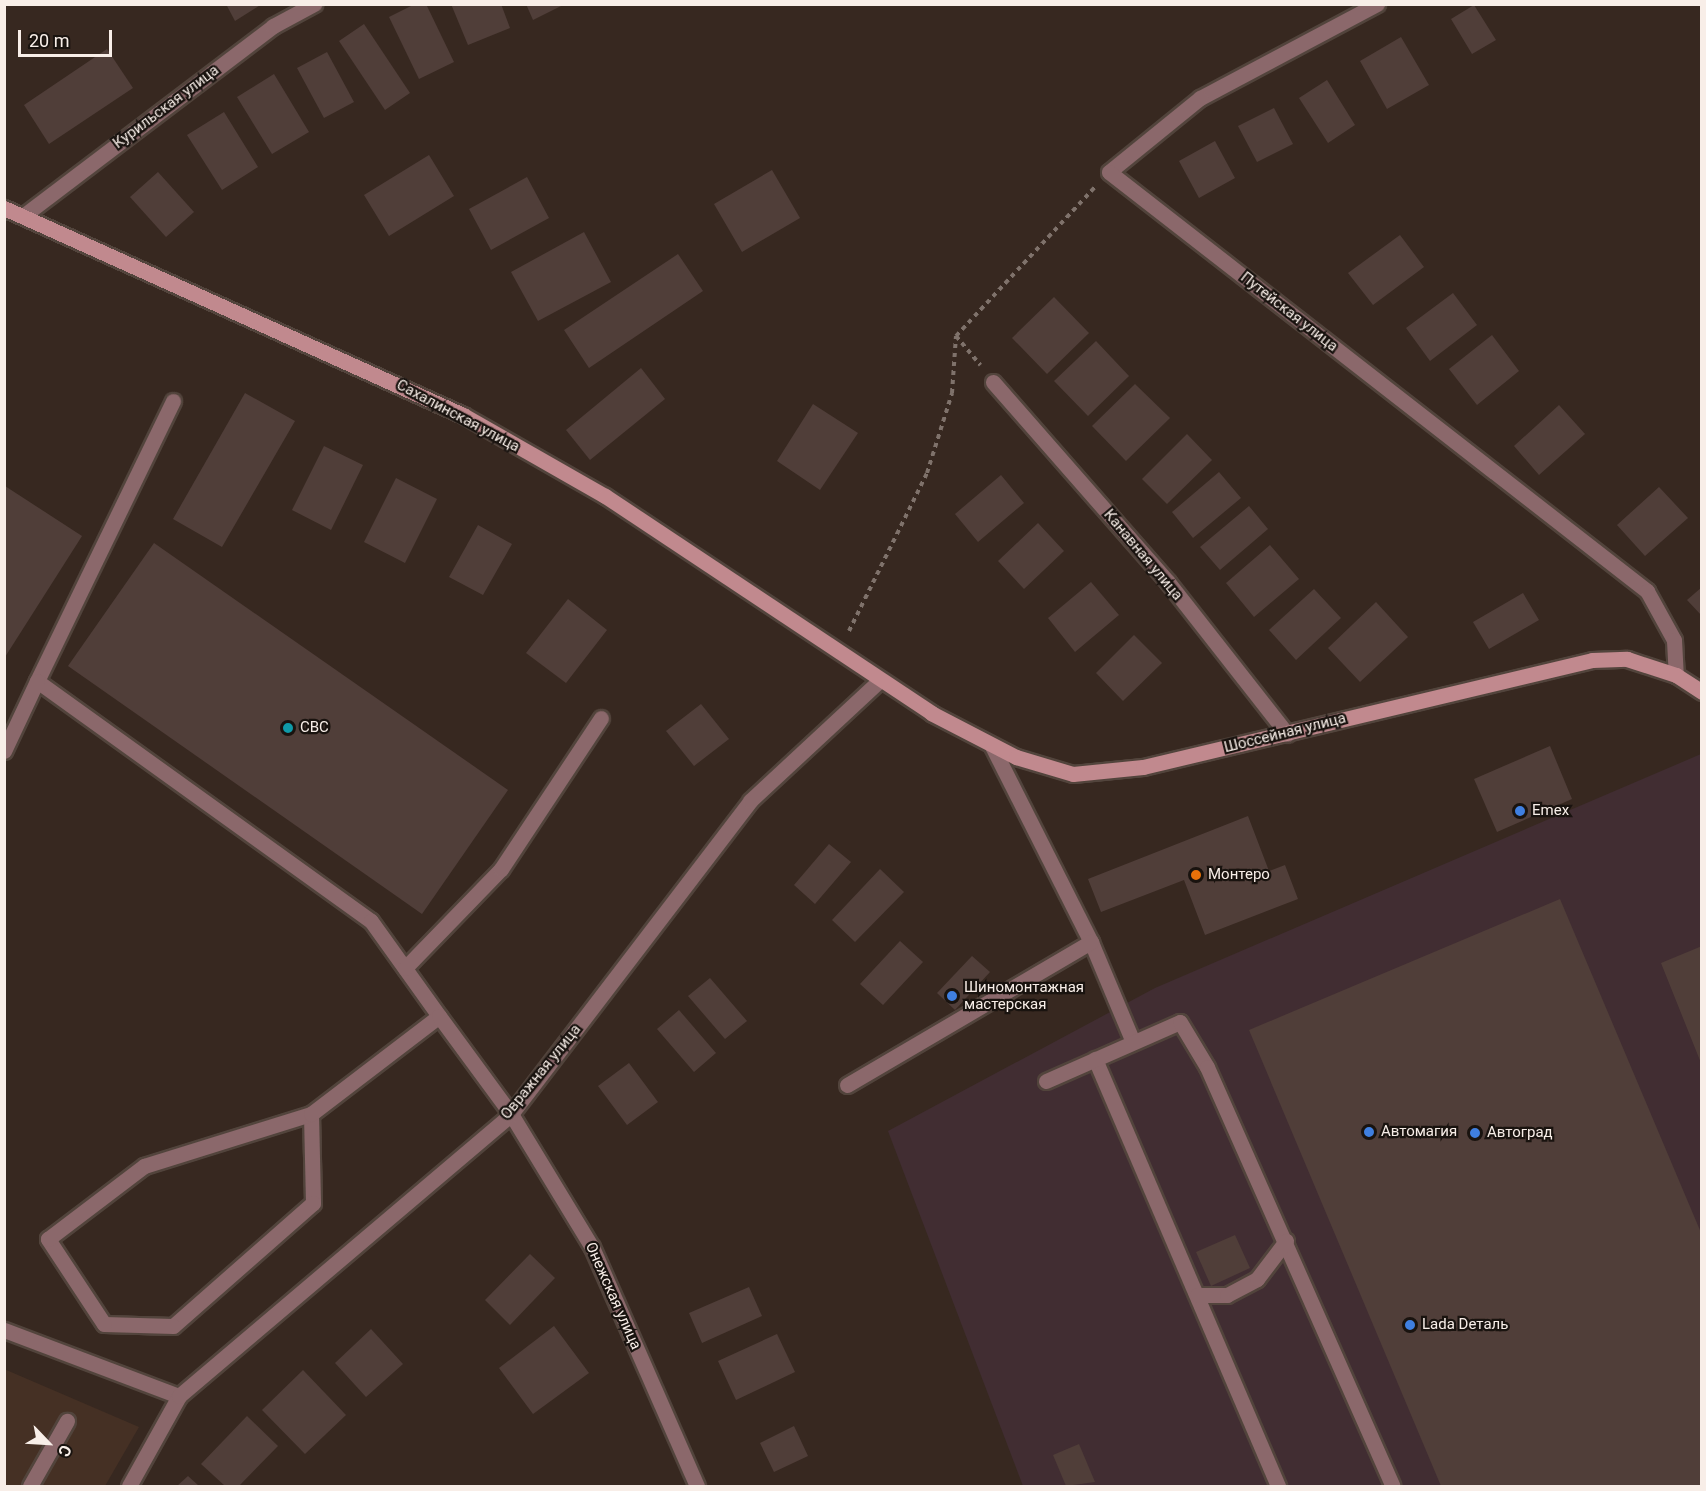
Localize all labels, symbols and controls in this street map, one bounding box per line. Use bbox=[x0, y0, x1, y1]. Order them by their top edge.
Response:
scale bar bbox=[21, 18, 116, 56]
text: 20 m bbox=[29, 30, 69, 51]
street label: Курильская улица bbox=[110, 61, 222, 153]
street label: Путейская улица bbox=[1237, 268, 1341, 356]
street label: Сахалинская улица bbox=[393, 376, 523, 456]
street label: Канавная улица bbox=[1100, 506, 1186, 604]
street label: Шоссейная улица bbox=[1222, 709, 1348, 757]
place label: СВС bbox=[300, 719, 329, 737]
marker: СВС bbox=[281, 721, 295, 735]
place label: Emex bbox=[1532, 802, 1569, 820]
marker: Emex bbox=[1513, 804, 1527, 818]
place label: Монтеро bbox=[1208, 866, 1270, 884]
marker: Монтеро bbox=[1189, 868, 1203, 882]
place label: Шиномонтажная мастерская bbox=[964, 978, 1084, 1013]
marker: Шиномонтажная мастерская bbox=[945, 989, 959, 1003]
street label: Овражная улица bbox=[497, 1021, 585, 1123]
place label: Автомагия bbox=[1381, 1123, 1457, 1141]
place label: Автоград bbox=[1487, 1124, 1553, 1142]
marker: Автомагия bbox=[1362, 1125, 1376, 1139]
marker: Автоград bbox=[1468, 1126, 1482, 1140]
street label: Онежская улица bbox=[581, 1240, 645, 1352]
place label: Lada Dеталь bbox=[1422, 1316, 1508, 1334]
marker: Lada Dеталь bbox=[1403, 1318, 1417, 1332]
north arrow bbox=[18, 1413, 78, 1473]
text: С bbox=[54, 1442, 76, 1460]

